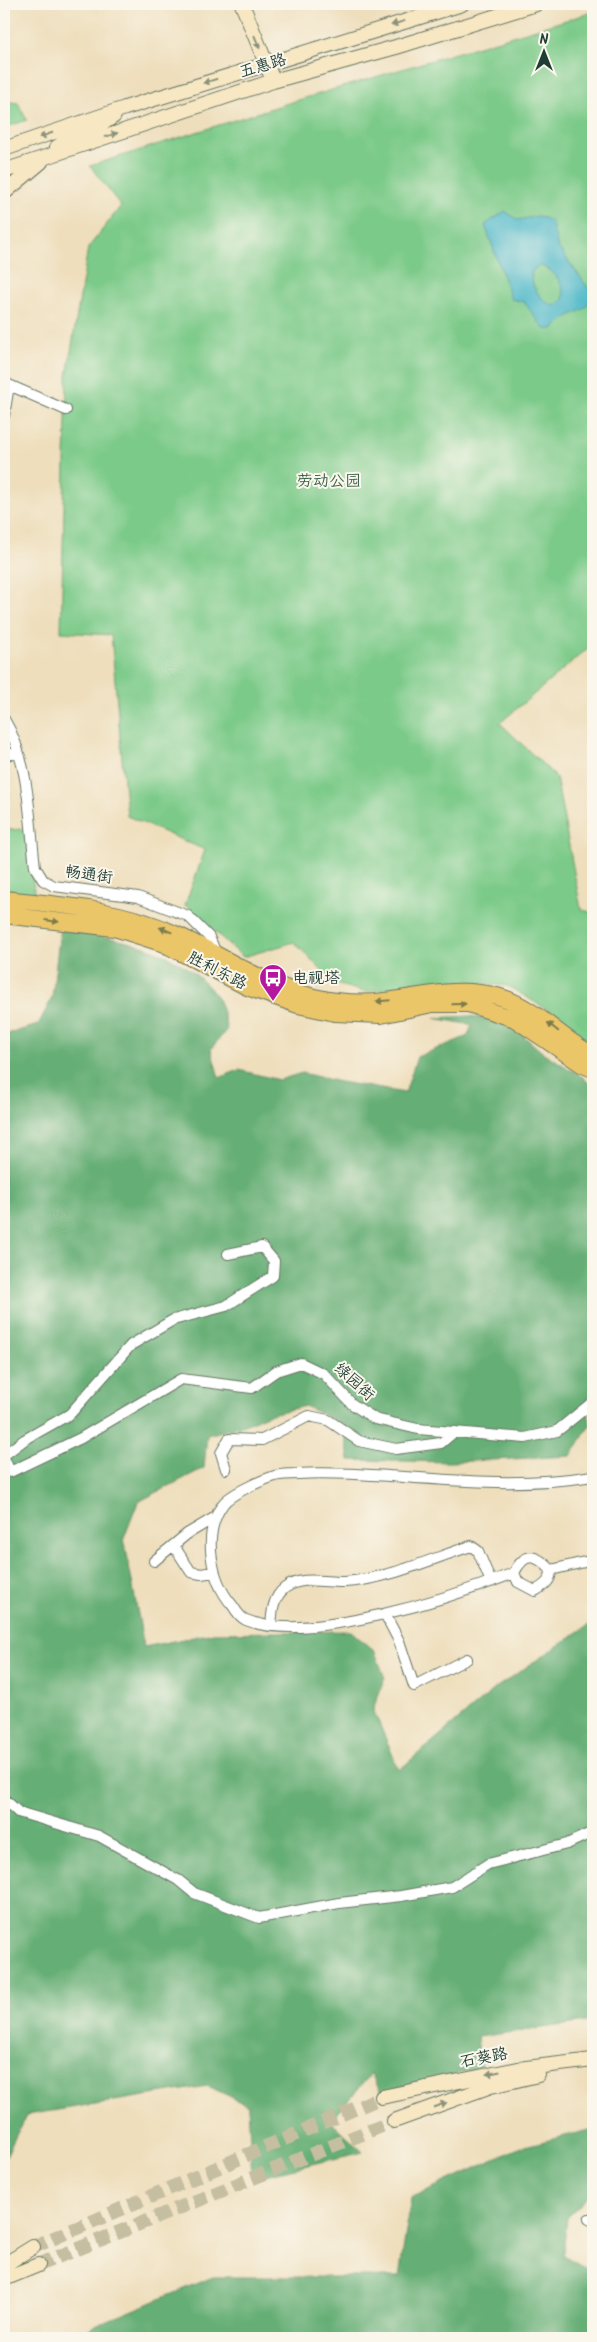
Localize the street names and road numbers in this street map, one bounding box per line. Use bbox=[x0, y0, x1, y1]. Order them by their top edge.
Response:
street label: 五惠路 bbox=[236, 47, 290, 85]
street label: 畅通街 bbox=[63, 859, 115, 891]
street label: 胜利东路 bbox=[183, 945, 251, 997]
street label: 绿园街 bbox=[328, 1357, 380, 1407]
street label: 石葵路 bbox=[458, 2041, 510, 2075]

